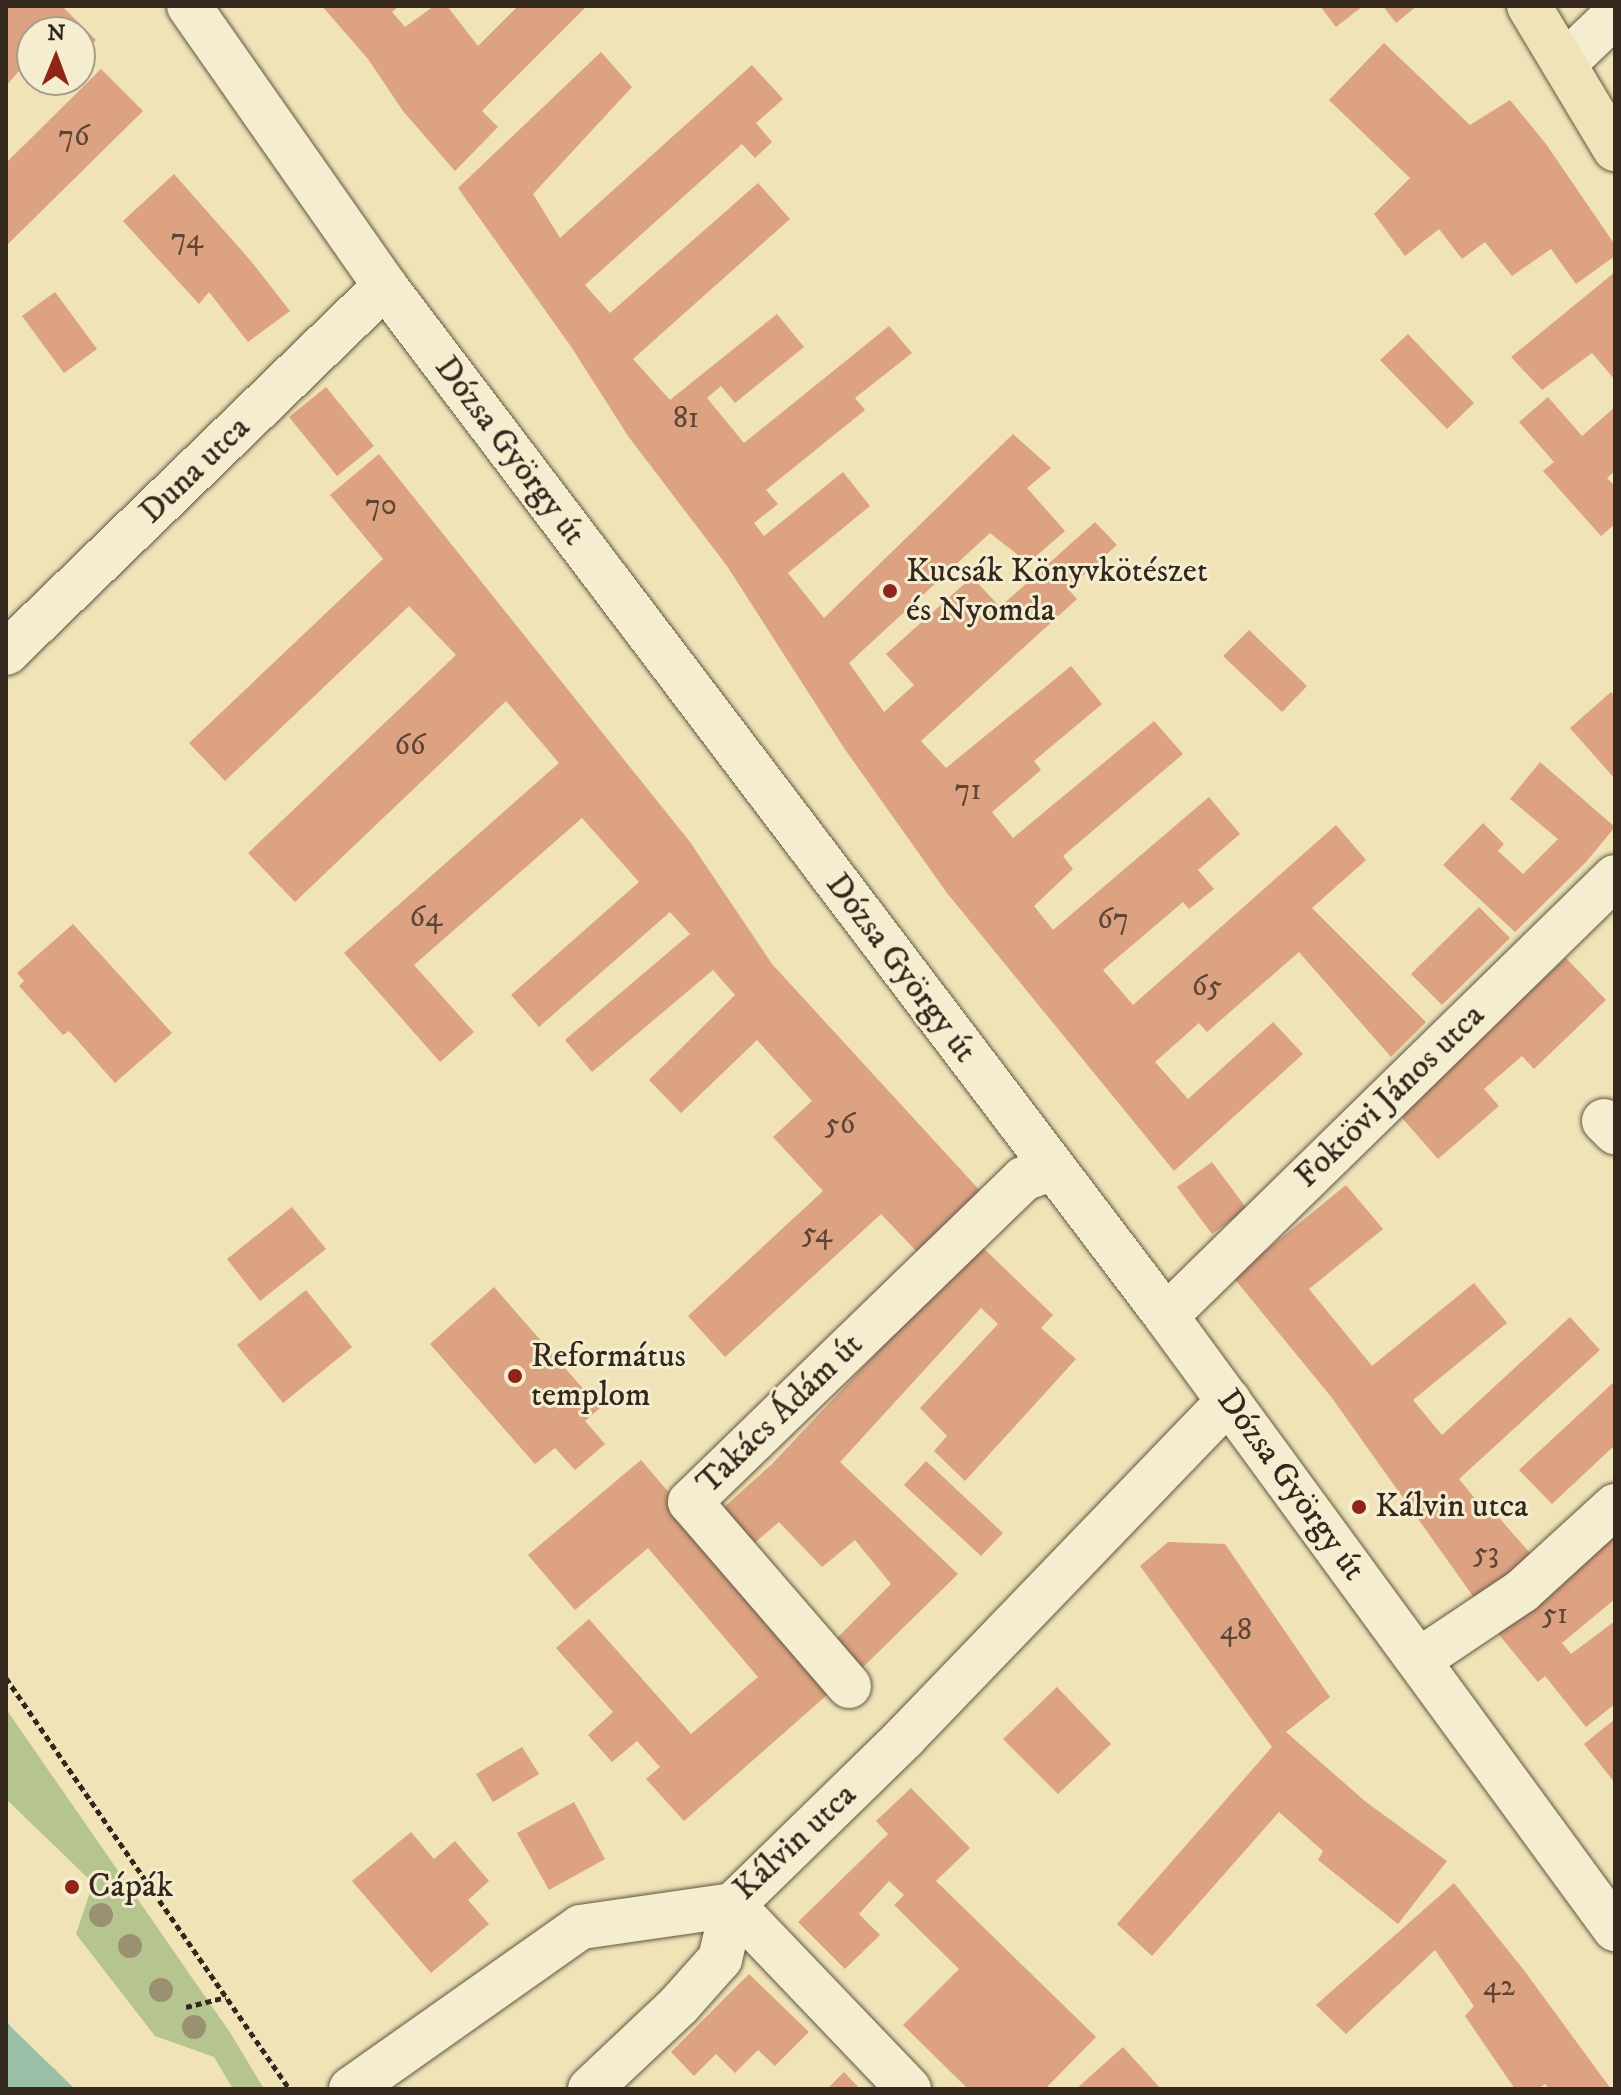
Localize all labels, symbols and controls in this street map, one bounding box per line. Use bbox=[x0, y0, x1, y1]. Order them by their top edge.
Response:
north arrow bbox=[16, 16, 96, 96]
text: N bbox=[47, 20, 66, 47]
house number: 76 bbox=[58, 119, 90, 155]
house number: 74 bbox=[171, 222, 203, 258]
street label: Dózsa György út bbox=[426, 348, 594, 554]
house number: 81 bbox=[673, 401, 699, 437]
street label: Duna utca bbox=[131, 408, 259, 532]
house number: 70 bbox=[365, 488, 397, 524]
place label: Kucsák Könyvkötészet és Nyomda bbox=[906, 551, 1208, 630]
marker: Kucsák Könyvkötészet és Nyomda bbox=[881, 582, 899, 600]
house number: 66 bbox=[394, 728, 426, 764]
house number: 71 bbox=[955, 773, 981, 809]
street label: Dózsa György út bbox=[817, 865, 985, 1071]
house number: 64 bbox=[410, 900, 442, 936]
house number: 67 bbox=[1097, 902, 1129, 938]
house number: 65 bbox=[1192, 969, 1222, 1005]
street label: Foktövi János utca bbox=[1287, 995, 1493, 1197]
house number: 56 bbox=[825, 1107, 855, 1143]
house number: 54 bbox=[802, 1216, 832, 1252]
street label: Takács Ádám út bbox=[689, 1325, 871, 1503]
place label: Református templom bbox=[531, 1336, 686, 1416]
marker: Református templom bbox=[506, 1367, 524, 1385]
street label: Dózsa György út bbox=[1208, 1382, 1374, 1588]
place label: Kálvin utca bbox=[1375, 1487, 1528, 1527]
marker: Kálvin utca bbox=[1350, 1498, 1368, 1516]
house number: 53 bbox=[1473, 1536, 1499, 1572]
house number: 51 bbox=[1542, 1597, 1568, 1633]
house number: 48 bbox=[1220, 1613, 1252, 1649]
street label: Kálvin utca bbox=[725, 1775, 865, 1909]
place label: Cápák bbox=[88, 1867, 173, 1907]
marker: Cápák bbox=[63, 1878, 81, 1896]
house number: 42 bbox=[1483, 1969, 1515, 2005]

